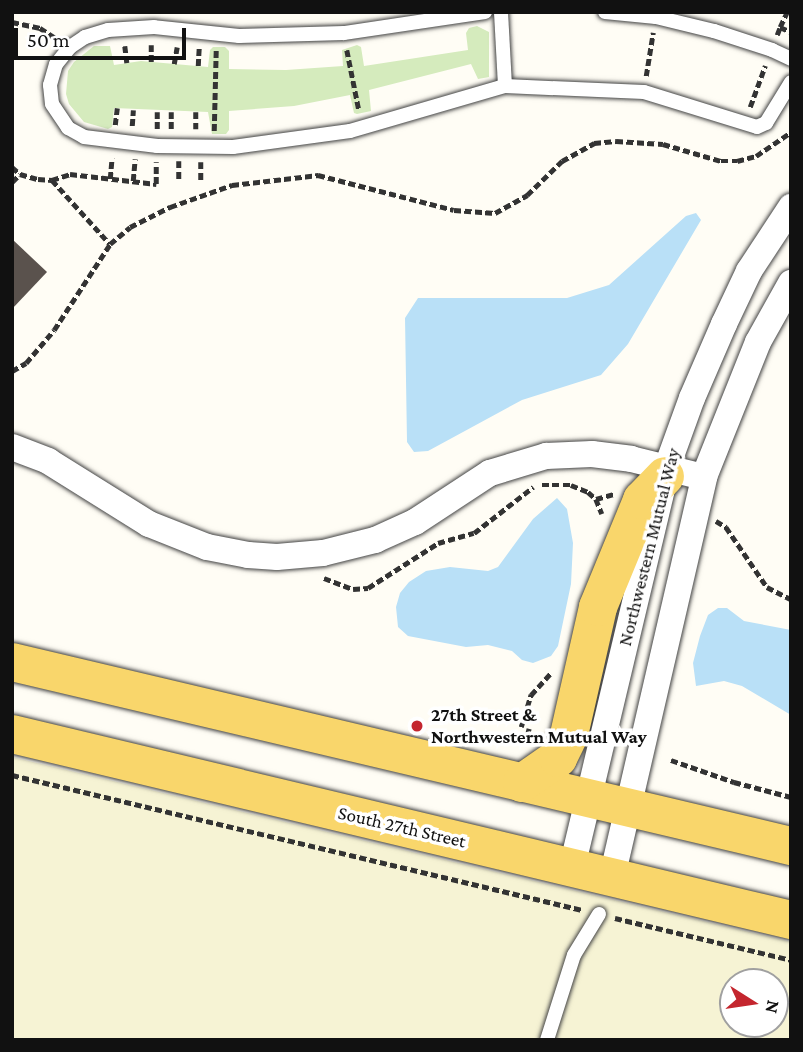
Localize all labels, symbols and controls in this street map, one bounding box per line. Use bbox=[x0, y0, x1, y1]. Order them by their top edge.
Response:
scale bar bbox=[18, 14, 189, 58]
text: 50 m bbox=[27, 28, 70, 52]
street label: Northwestern Mutual Way bbox=[613, 446, 685, 648]
place label: 27th Street & Northwestern Mutual Way bbox=[431, 704, 647, 748]
marker: 27th Street & Northwestern Mutual Way bbox=[409, 718, 425, 734]
street label: South 27th Street bbox=[336, 801, 468, 853]
north arrow bbox=[719, 968, 789, 1038]
text: N bbox=[761, 999, 785, 1016]

